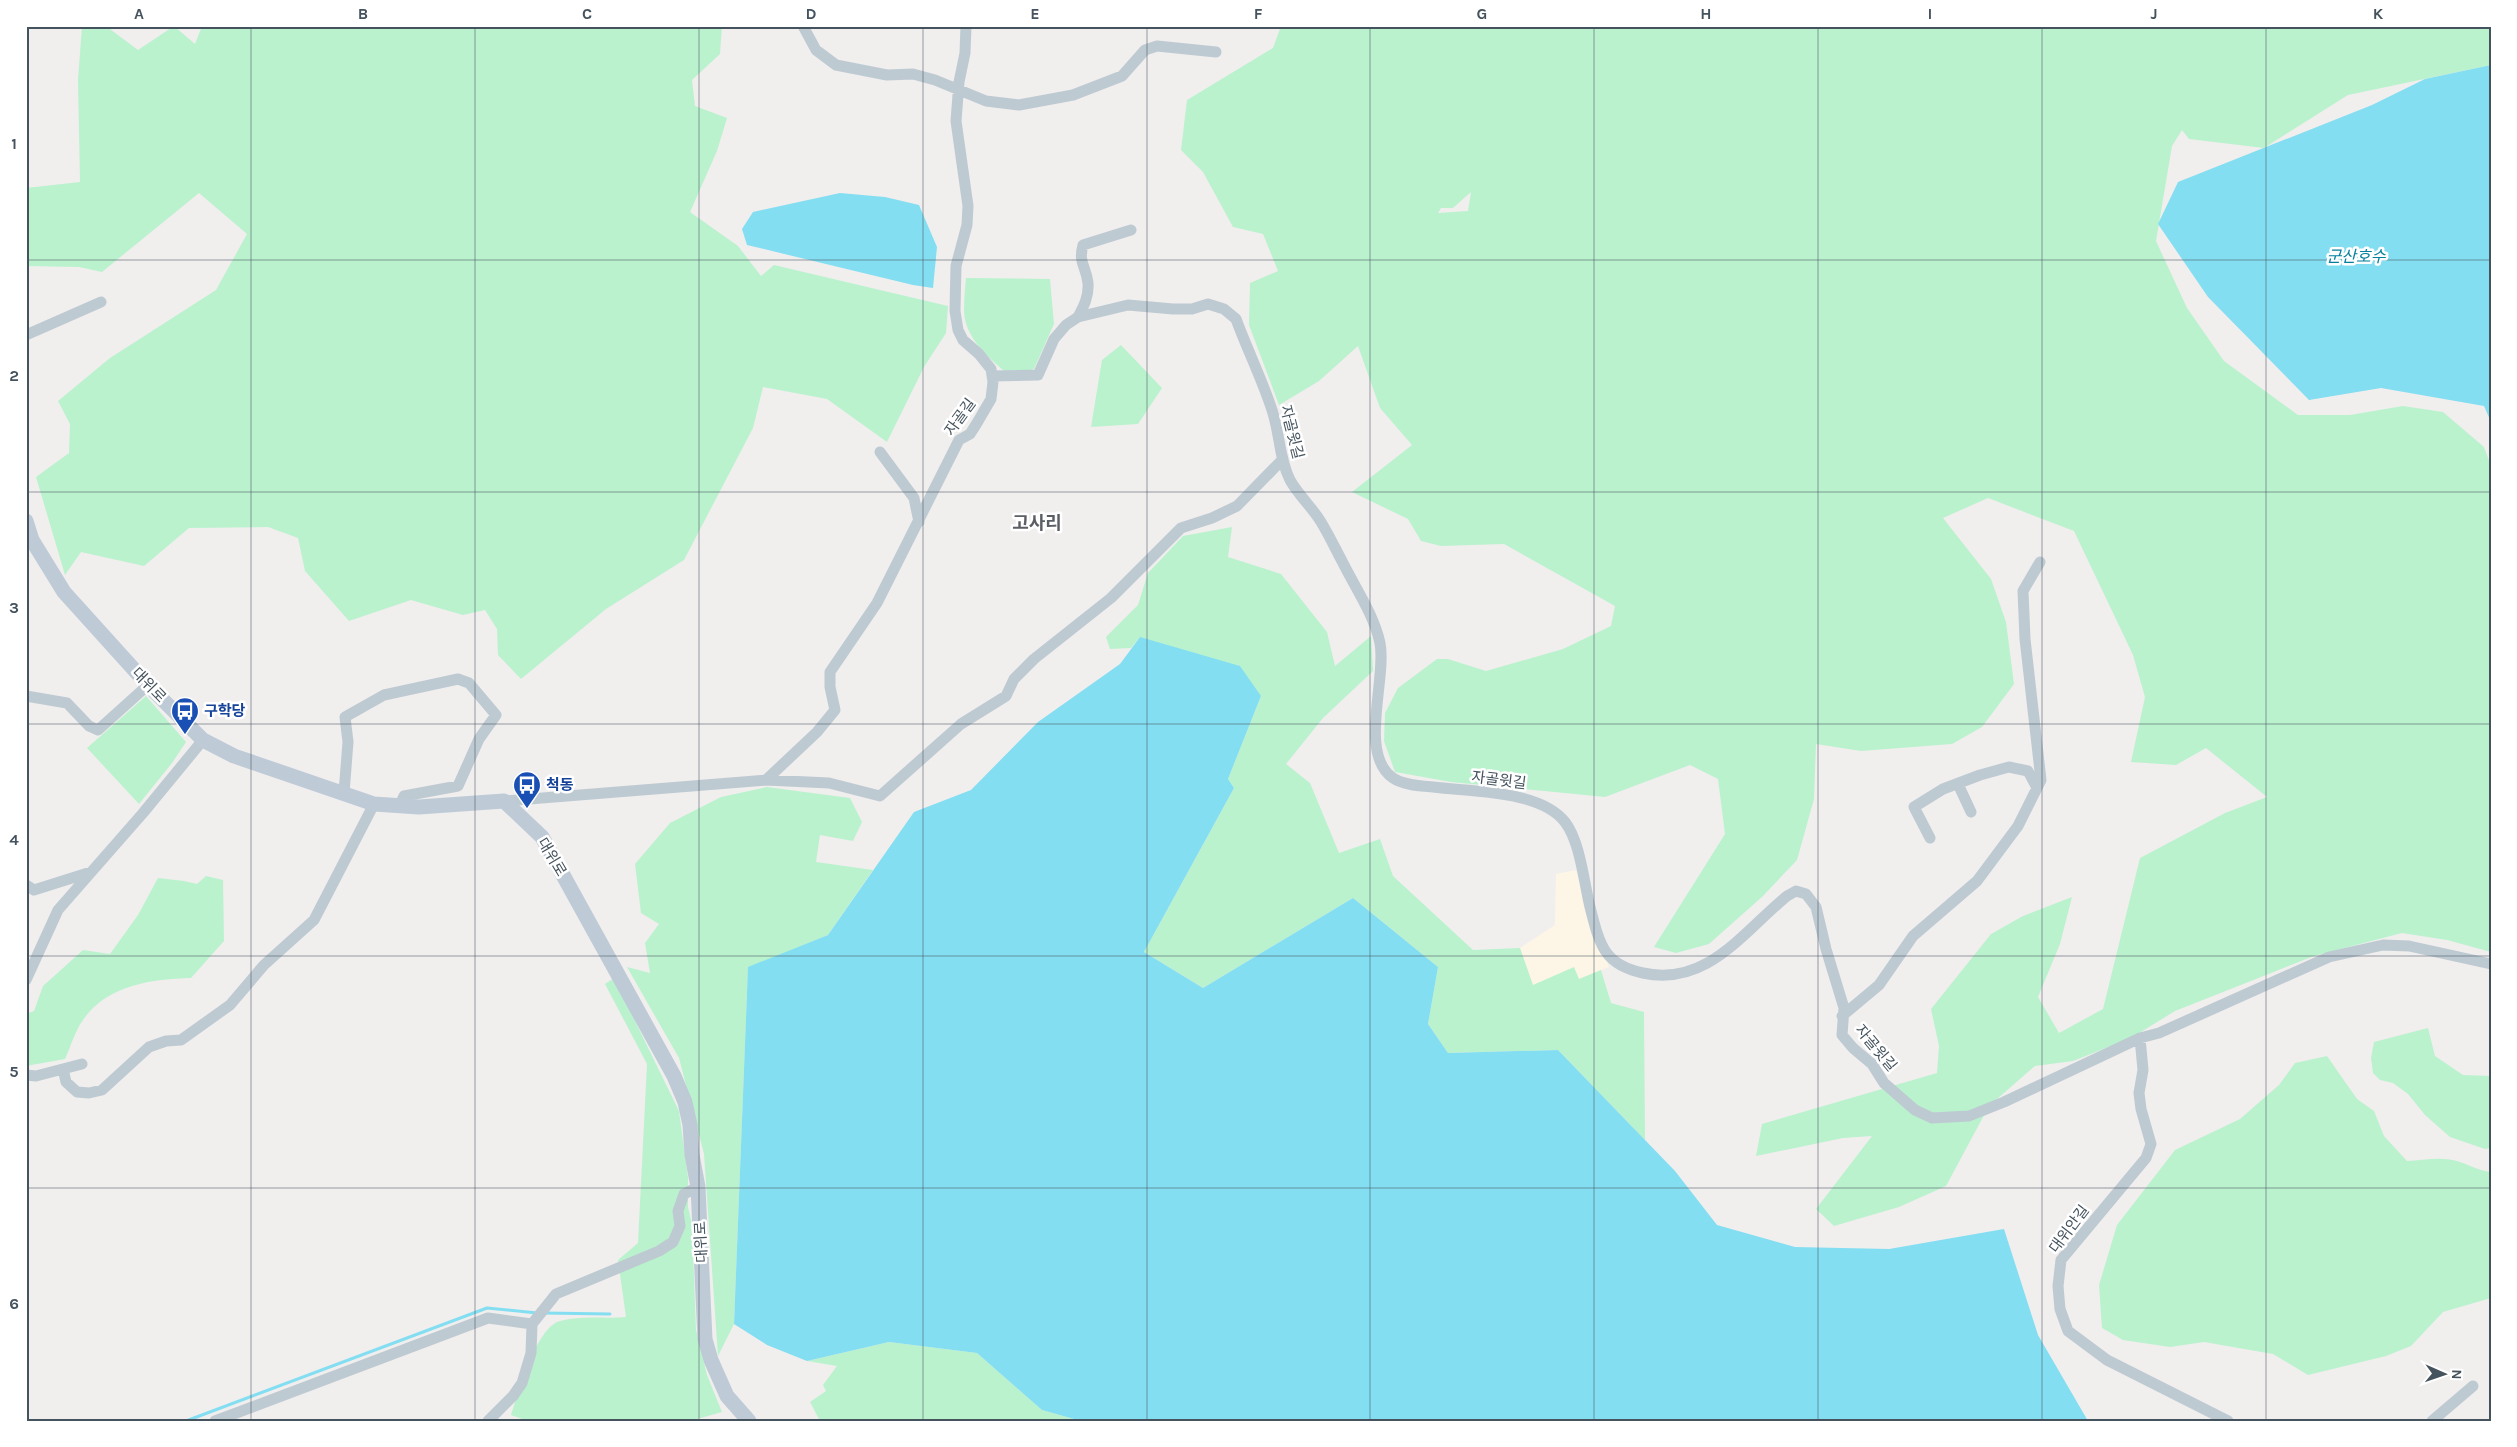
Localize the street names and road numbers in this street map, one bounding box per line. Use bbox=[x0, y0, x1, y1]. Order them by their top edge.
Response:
street label: 자골길 bbox=[941, 395, 979, 439]
street label: 자골윗길 bbox=[1277, 403, 1307, 461]
street label: 대위로 bbox=[128, 664, 170, 706]
street label: 자골윗길 bbox=[1471, 768, 1527, 792]
street label: 대위로 bbox=[534, 835, 570, 879]
street label: 자골윗길 bbox=[1851, 1021, 1901, 1075]
street label: 대위안길 bbox=[2045, 1202, 2093, 1256]
street label: 대위로 bbox=[691, 1221, 711, 1263]

